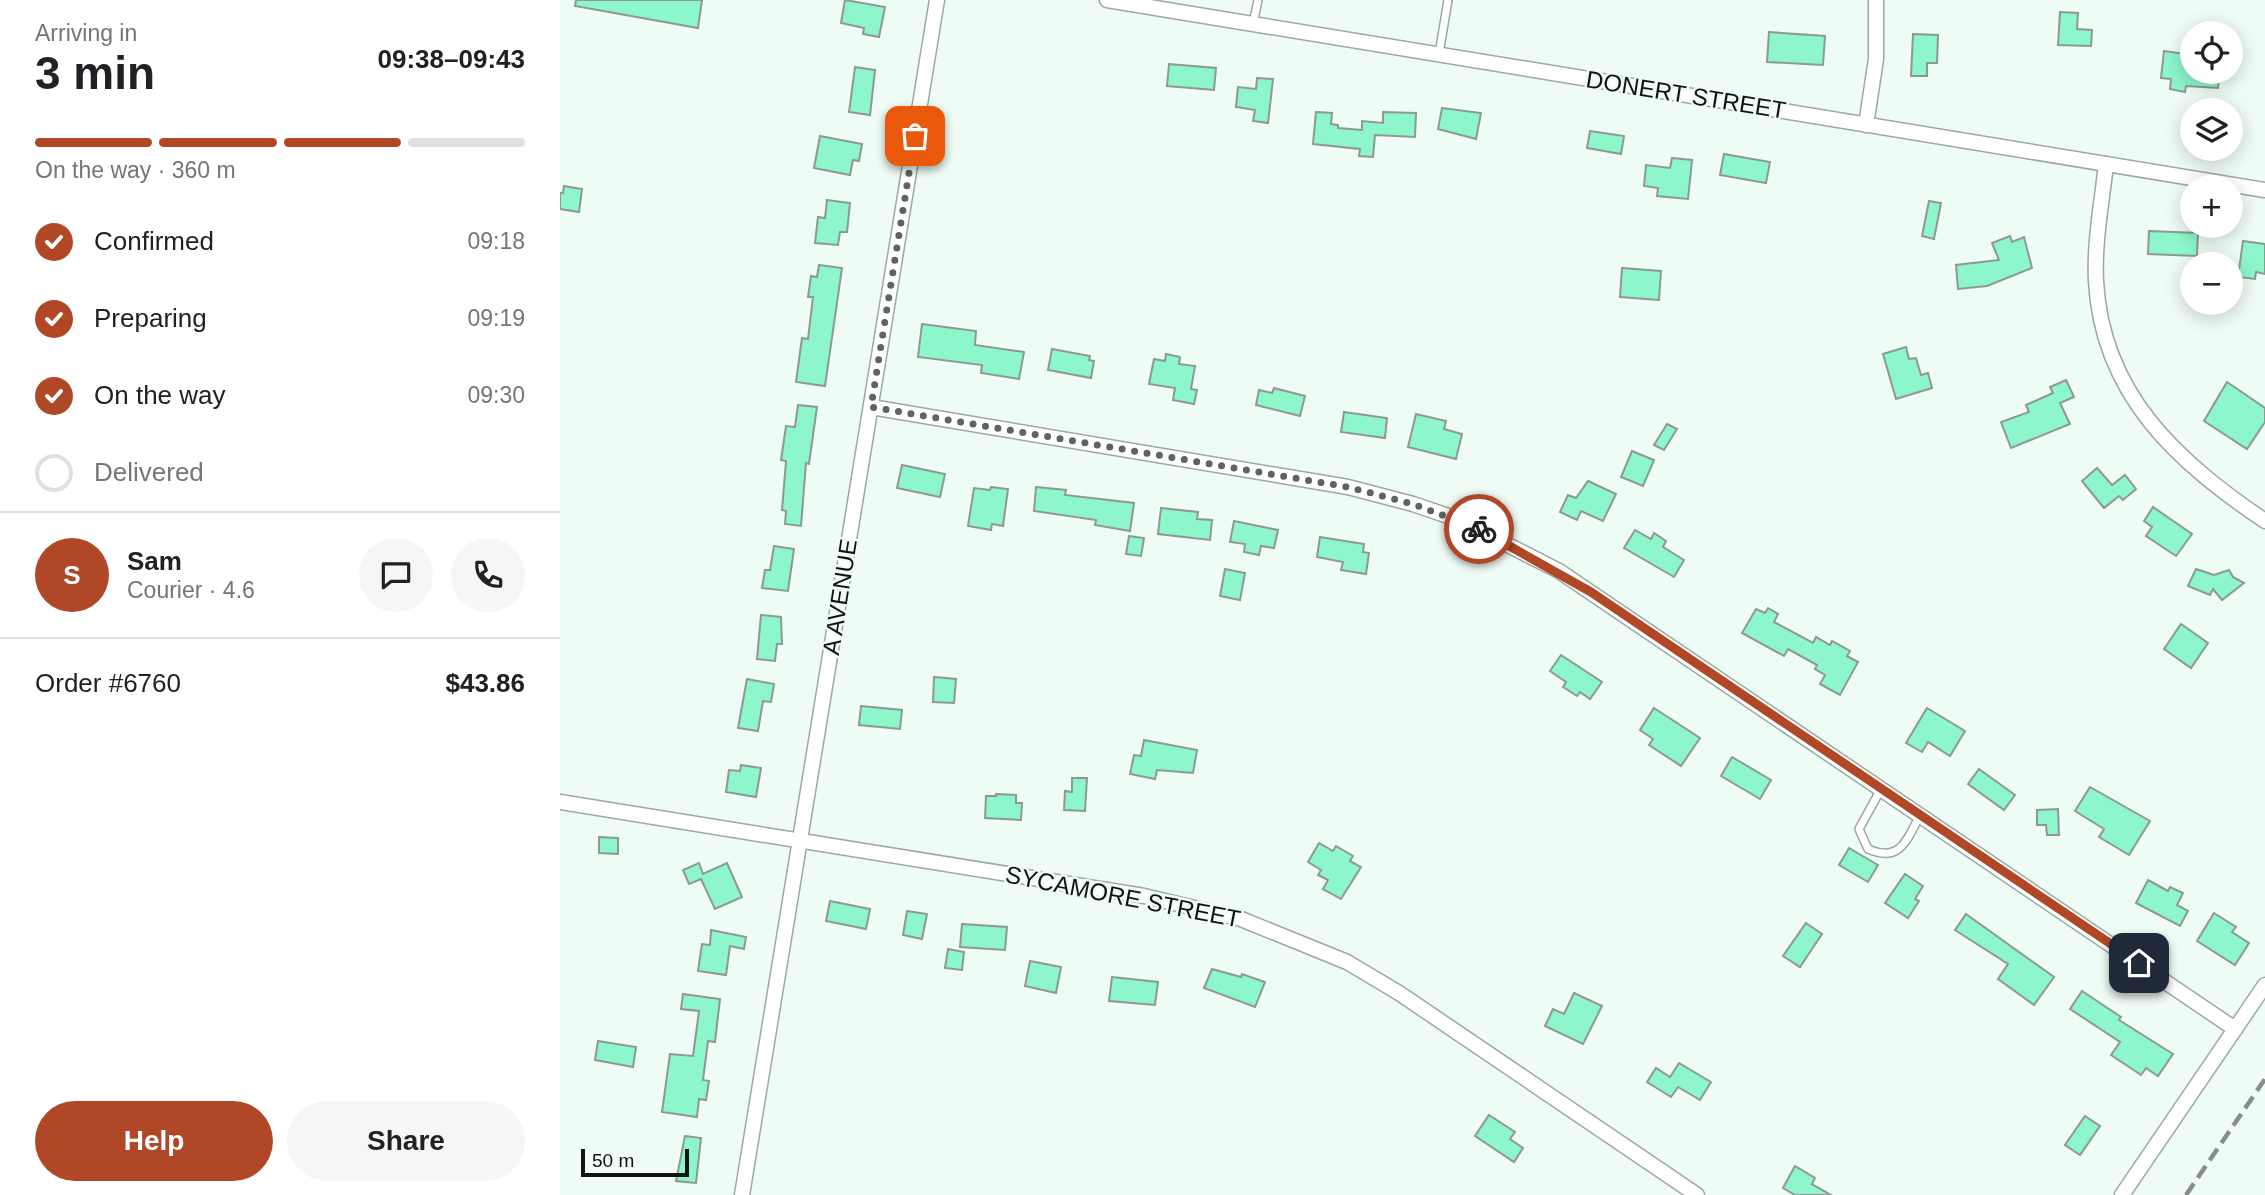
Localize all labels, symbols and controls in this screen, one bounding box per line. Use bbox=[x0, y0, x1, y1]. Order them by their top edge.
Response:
text: Arriving in bbox=[35, 20, 137, 46]
map controls bbox=[2180, 21, 2243, 315]
button: locate bbox=[2180, 21, 2243, 84]
text: 09:38–09:43 bbox=[378, 44, 525, 74]
text: 3 min bbox=[35, 47, 155, 99]
street label: DONERT STREET bbox=[1584, 65, 1788, 124]
button: layers bbox=[2180, 98, 2243, 161]
pin bbox=[885, 106, 945, 166]
icon: bag bbox=[896, 117, 934, 155]
text: On the way · 360 m bbox=[35, 157, 236, 183]
button: + bbox=[2180, 175, 2243, 238]
icon: check bbox=[35, 223, 73, 261]
text: Confirmed bbox=[94, 226, 214, 256]
text: 09:18 bbox=[467, 228, 525, 254]
button: − bbox=[2180, 252, 2243, 315]
icon: check bbox=[35, 300, 73, 338]
text: Preparing bbox=[94, 303, 207, 333]
text: 09:19 bbox=[467, 305, 525, 331]
icon: check bbox=[35, 377, 73, 415]
text: On the way bbox=[94, 380, 226, 410]
text: 09:30 bbox=[467, 382, 525, 408]
text: Delivered bbox=[94, 457, 204, 487]
courier bbox=[1444, 494, 1514, 564]
icon: bike bbox=[1460, 510, 1498, 548]
street label: A AVENUE bbox=[817, 537, 862, 657]
button: chat bbox=[359, 538, 433, 612]
button: phone bbox=[451, 538, 525, 612]
text: Sam bbox=[127, 546, 182, 576]
text: S bbox=[63, 560, 81, 590]
text: Courier · 4.6 bbox=[127, 577, 255, 603]
text: Order #6760 bbox=[35, 668, 181, 698]
text: $43.86 bbox=[445, 668, 525, 698]
street label: SYCAMORE STREET bbox=[1003, 860, 1243, 933]
pin bbox=[2109, 933, 2169, 993]
icon: home bbox=[2120, 944, 2158, 982]
button: Help bbox=[35, 1101, 273, 1181]
button: Share bbox=[287, 1101, 525, 1181]
scale bar bbox=[581, 1146, 690, 1178]
text: 50 m bbox=[592, 1150, 634, 1171]

